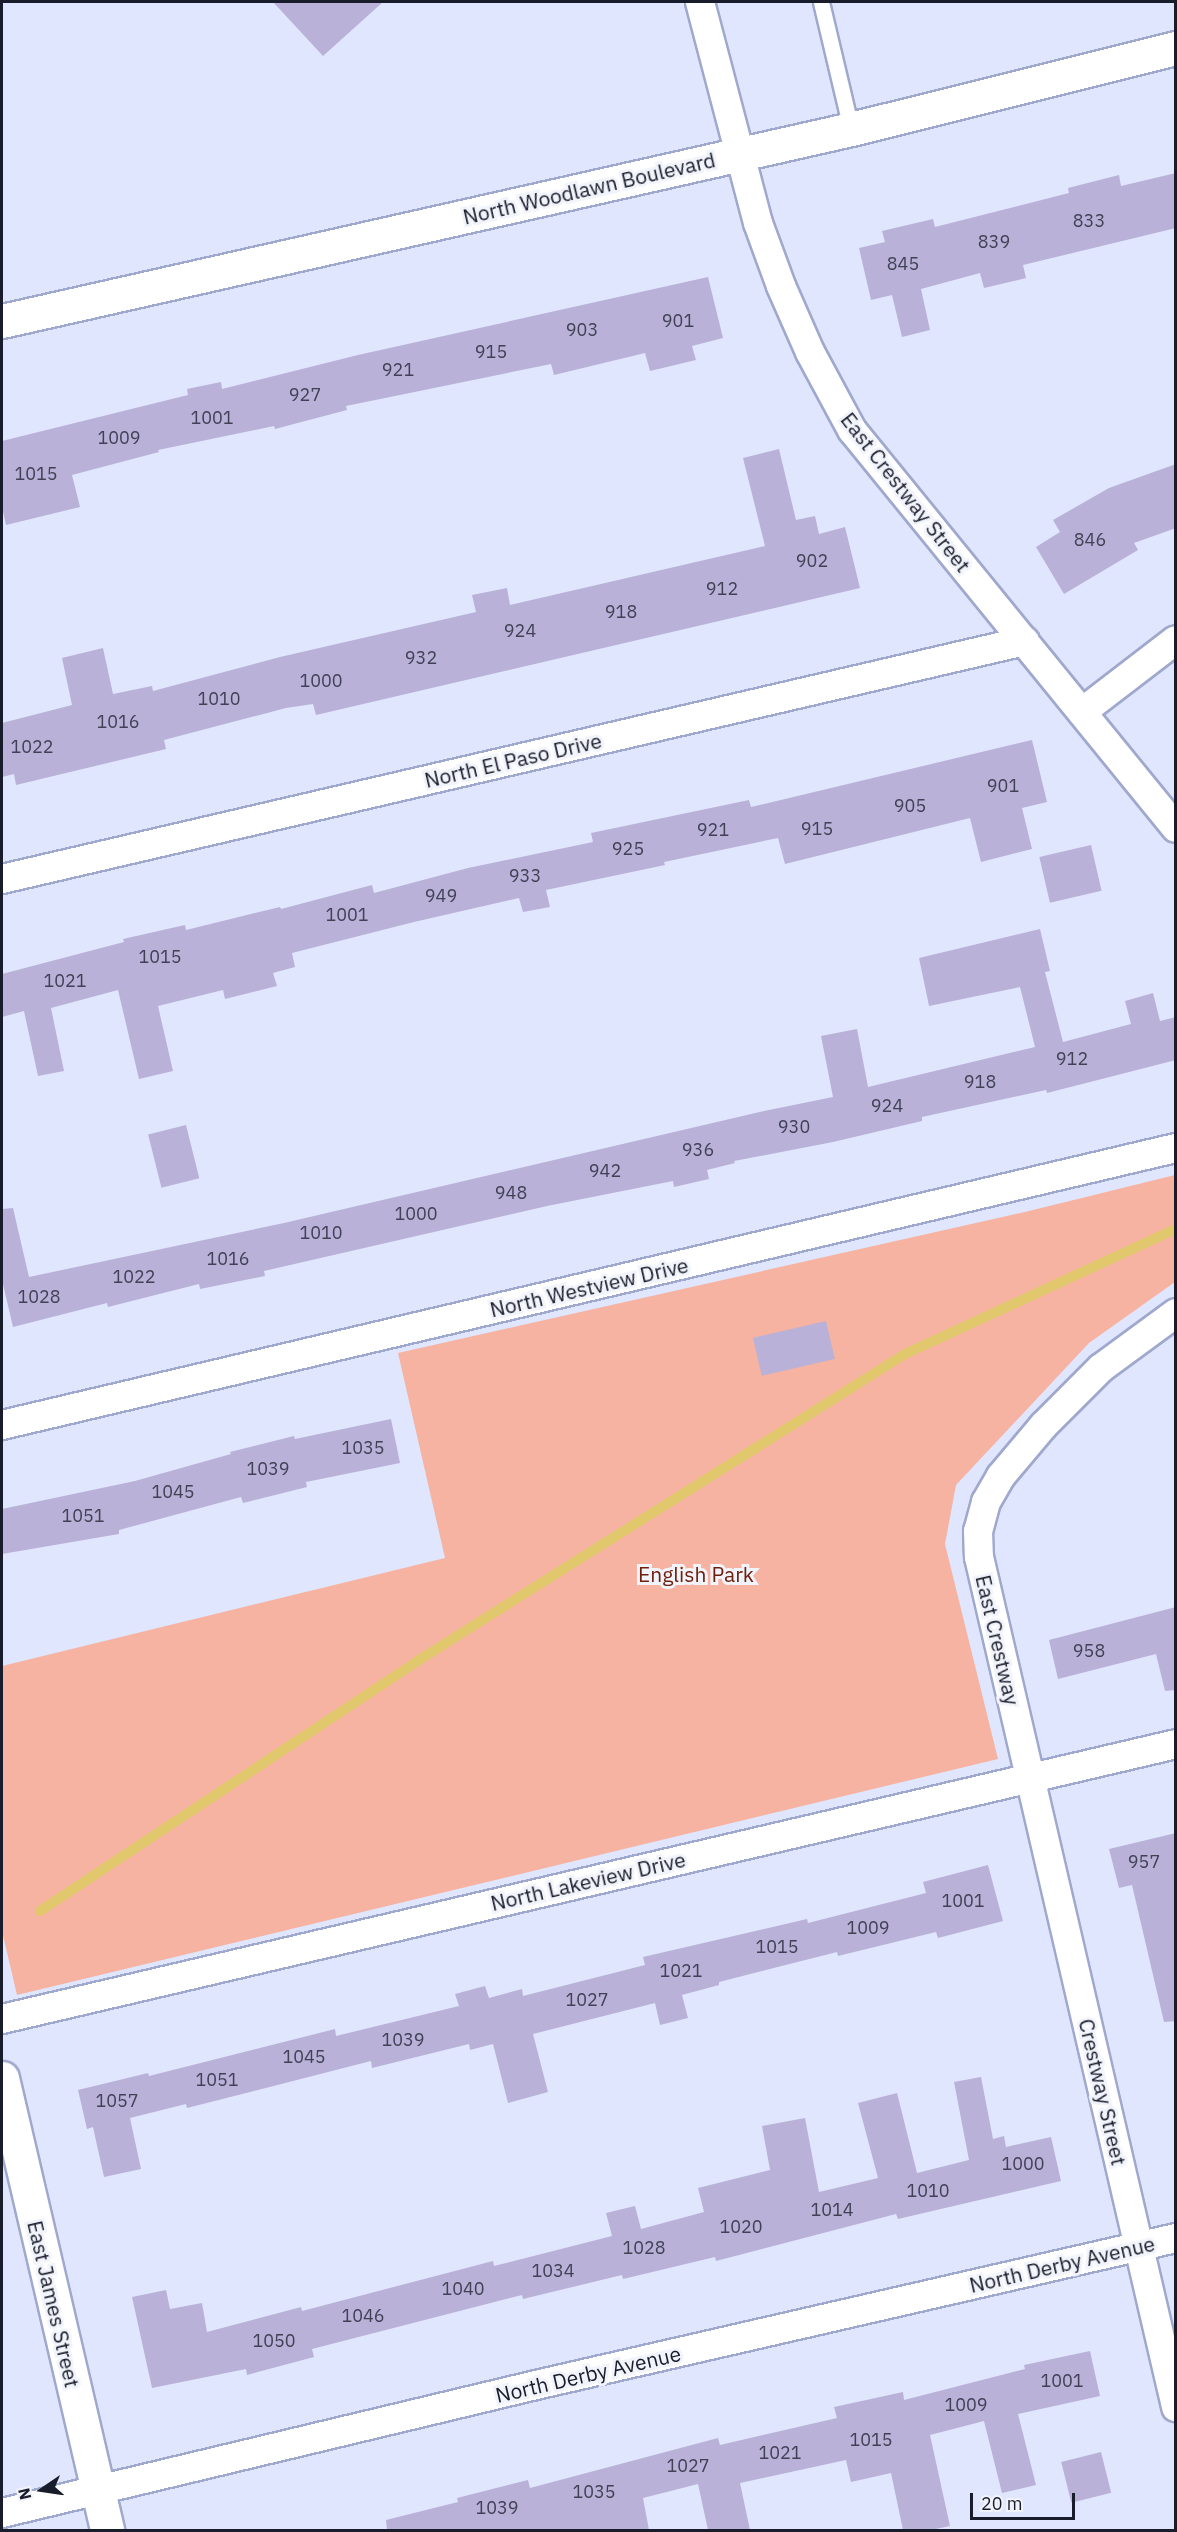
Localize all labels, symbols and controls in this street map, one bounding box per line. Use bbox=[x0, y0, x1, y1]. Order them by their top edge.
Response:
street label: North Woodlawn Boulevard bbox=[460, 147, 718, 229]
house number: 833 bbox=[1073, 210, 1105, 232]
house number: 839 bbox=[978, 231, 1010, 253]
house number: 845 bbox=[887, 253, 919, 275]
house number: 901 bbox=[662, 310, 694, 332]
house number: 903 bbox=[566, 319, 598, 341]
house number: 915 bbox=[475, 341, 507, 363]
house number: 921 bbox=[382, 359, 414, 381]
house number: 927 bbox=[289, 384, 321, 406]
house number: 1001 bbox=[190, 407, 234, 429]
street label: East Crestway Street bbox=[836, 407, 976, 577]
house number: 1009 bbox=[97, 427, 141, 449]
house number: 1015 bbox=[14, 463, 58, 485]
house number: 846 bbox=[1074, 529, 1106, 551]
house number: 902 bbox=[796, 550, 828, 572]
house number: 912 bbox=[706, 578, 738, 600]
house number: 918 bbox=[605, 601, 637, 623]
house number: 924 bbox=[504, 620, 536, 642]
house number: 932 bbox=[405, 647, 437, 669]
house number: 1000 bbox=[299, 670, 343, 692]
house number: 1010 bbox=[197, 688, 241, 710]
house number: 1016 bbox=[96, 711, 140, 733]
street label: North El Paso Drive bbox=[422, 727, 604, 793]
house number: 1022 bbox=[10, 736, 54, 758]
house number: 901 bbox=[987, 775, 1019, 797]
house number: 905 bbox=[894, 795, 926, 817]
house number: 915 bbox=[801, 818, 833, 840]
house number: 921 bbox=[697, 819, 729, 841]
house number: 925 bbox=[612, 838, 644, 860]
house number: 933 bbox=[509, 865, 541, 887]
house number: 949 bbox=[425, 885, 457, 907]
house number: 1001 bbox=[325, 904, 369, 926]
house number: 1015 bbox=[138, 946, 182, 968]
house number: 1021 bbox=[43, 970, 87, 992]
house number: 912 bbox=[1056, 1048, 1088, 1070]
house number: 918 bbox=[964, 1071, 996, 1093]
house number: 924 bbox=[871, 1095, 903, 1117]
house number: 930 bbox=[778, 1116, 810, 1138]
house number: 936 bbox=[682, 1139, 714, 1161]
house number: 942 bbox=[589, 1160, 621, 1182]
house number: 948 bbox=[495, 1182, 527, 1204]
house number: 1000 bbox=[394, 1203, 438, 1225]
house number: 1010 bbox=[299, 1222, 343, 1244]
house number: 1016 bbox=[206, 1248, 250, 1270]
street label: North Westview Drive bbox=[487, 1252, 691, 1322]
house number: 1022 bbox=[112, 1266, 156, 1288]
house number: 1028 bbox=[17, 1286, 61, 1308]
house number: 1035 bbox=[341, 1437, 385, 1459]
house number: 1039 bbox=[246, 1458, 290, 1480]
house number: 1045 bbox=[151, 1481, 195, 1503]
house number: 1051 bbox=[61, 1505, 105, 1527]
park label: English Park bbox=[638, 1561, 754, 1587]
street label: East Crestway bbox=[971, 1572, 1025, 1708]
house number: 958 bbox=[1073, 1640, 1105, 1662]
street label: North Lakeview Drive bbox=[488, 1846, 688, 1916]
house number: 957 bbox=[1128, 1851, 1160, 1873]
house number: 1001 bbox=[941, 1890, 985, 1912]
house number: 1009 bbox=[846, 1917, 890, 1939]
house number: 1015 bbox=[755, 1936, 799, 1958]
house number: 1021 bbox=[659, 1960, 703, 1982]
house number: 1027 bbox=[565, 1989, 609, 2011]
street label: Crestway Street bbox=[1074, 2016, 1132, 2168]
house number: 1039 bbox=[381, 2029, 425, 2051]
house number: 1045 bbox=[282, 2046, 326, 2068]
house number: 1051 bbox=[195, 2069, 239, 2091]
house number: 1057 bbox=[95, 2090, 139, 2112]
house number: 1000 bbox=[1001, 2153, 1045, 2175]
house number: 1010 bbox=[906, 2180, 950, 2202]
house number: 1014 bbox=[810, 2199, 854, 2221]
house number: 1020 bbox=[719, 2216, 763, 2238]
street label: East James Street bbox=[23, 2218, 85, 2390]
street label: North Derby Avenue bbox=[967, 2230, 1157, 2298]
house number: 1028 bbox=[622, 2237, 666, 2259]
house number: 1034 bbox=[531, 2260, 575, 2282]
house number: 1040 bbox=[441, 2278, 485, 2300]
house number: 1046 bbox=[341, 2305, 385, 2327]
house number: 1050 bbox=[252, 2330, 296, 2352]
street label: North Derby Avenue bbox=[493, 2340, 683, 2408]
house number: 1001 bbox=[1040, 2370, 1084, 2392]
house number: 1009 bbox=[944, 2394, 988, 2416]
house number: 1015 bbox=[849, 2429, 893, 2451]
house number: 1021 bbox=[758, 2442, 802, 2464]
house number: 1027 bbox=[666, 2455, 710, 2477]
north arrow bbox=[12, 2460, 72, 2520]
house number: 1035 bbox=[572, 2481, 616, 2503]
scale bar bbox=[973, 2481, 1078, 2519]
text: N bbox=[13, 2486, 36, 2502]
text: 20 m bbox=[981, 2492, 1023, 2515]
house number: 1039 bbox=[475, 2497, 519, 2519]

